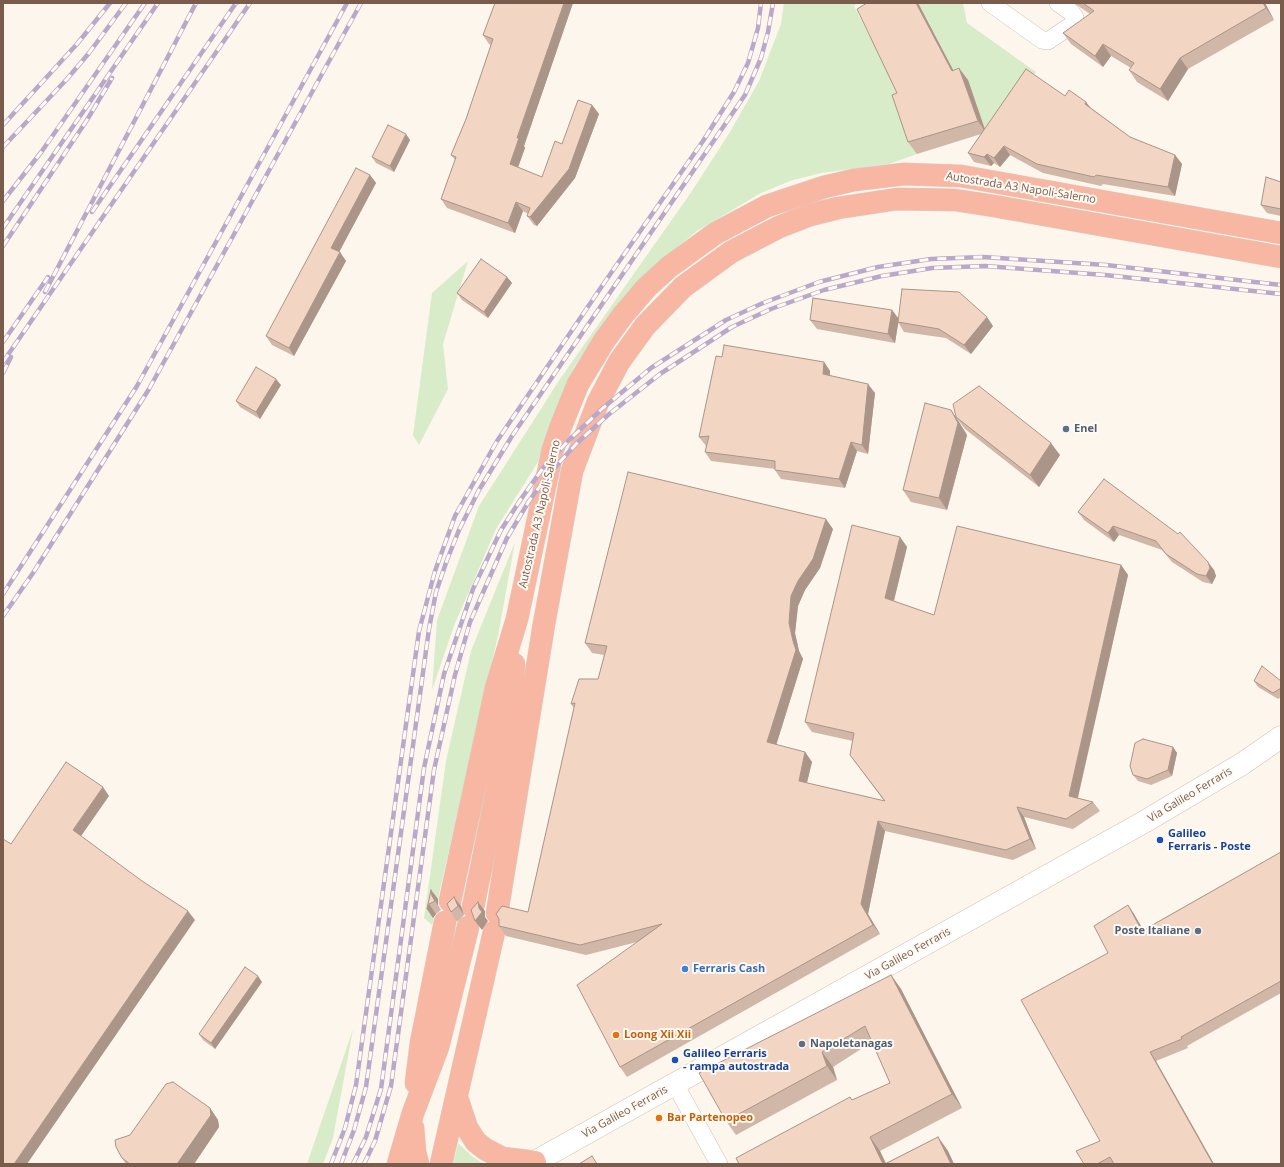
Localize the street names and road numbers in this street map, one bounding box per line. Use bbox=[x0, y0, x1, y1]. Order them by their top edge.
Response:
street label: Autostrada A3 Napoli-Salerno bbox=[945, 170, 1097, 206]
street label: Autostrada A3 Napoli-Salerno bbox=[517, 439, 563, 589]
street label: Via Galileo Ferraris bbox=[1146, 765, 1234, 825]
street label: Via Galileo Ferraris bbox=[863, 925, 953, 983]
street label: Via Galileo Ferraris bbox=[580, 1083, 670, 1141]

